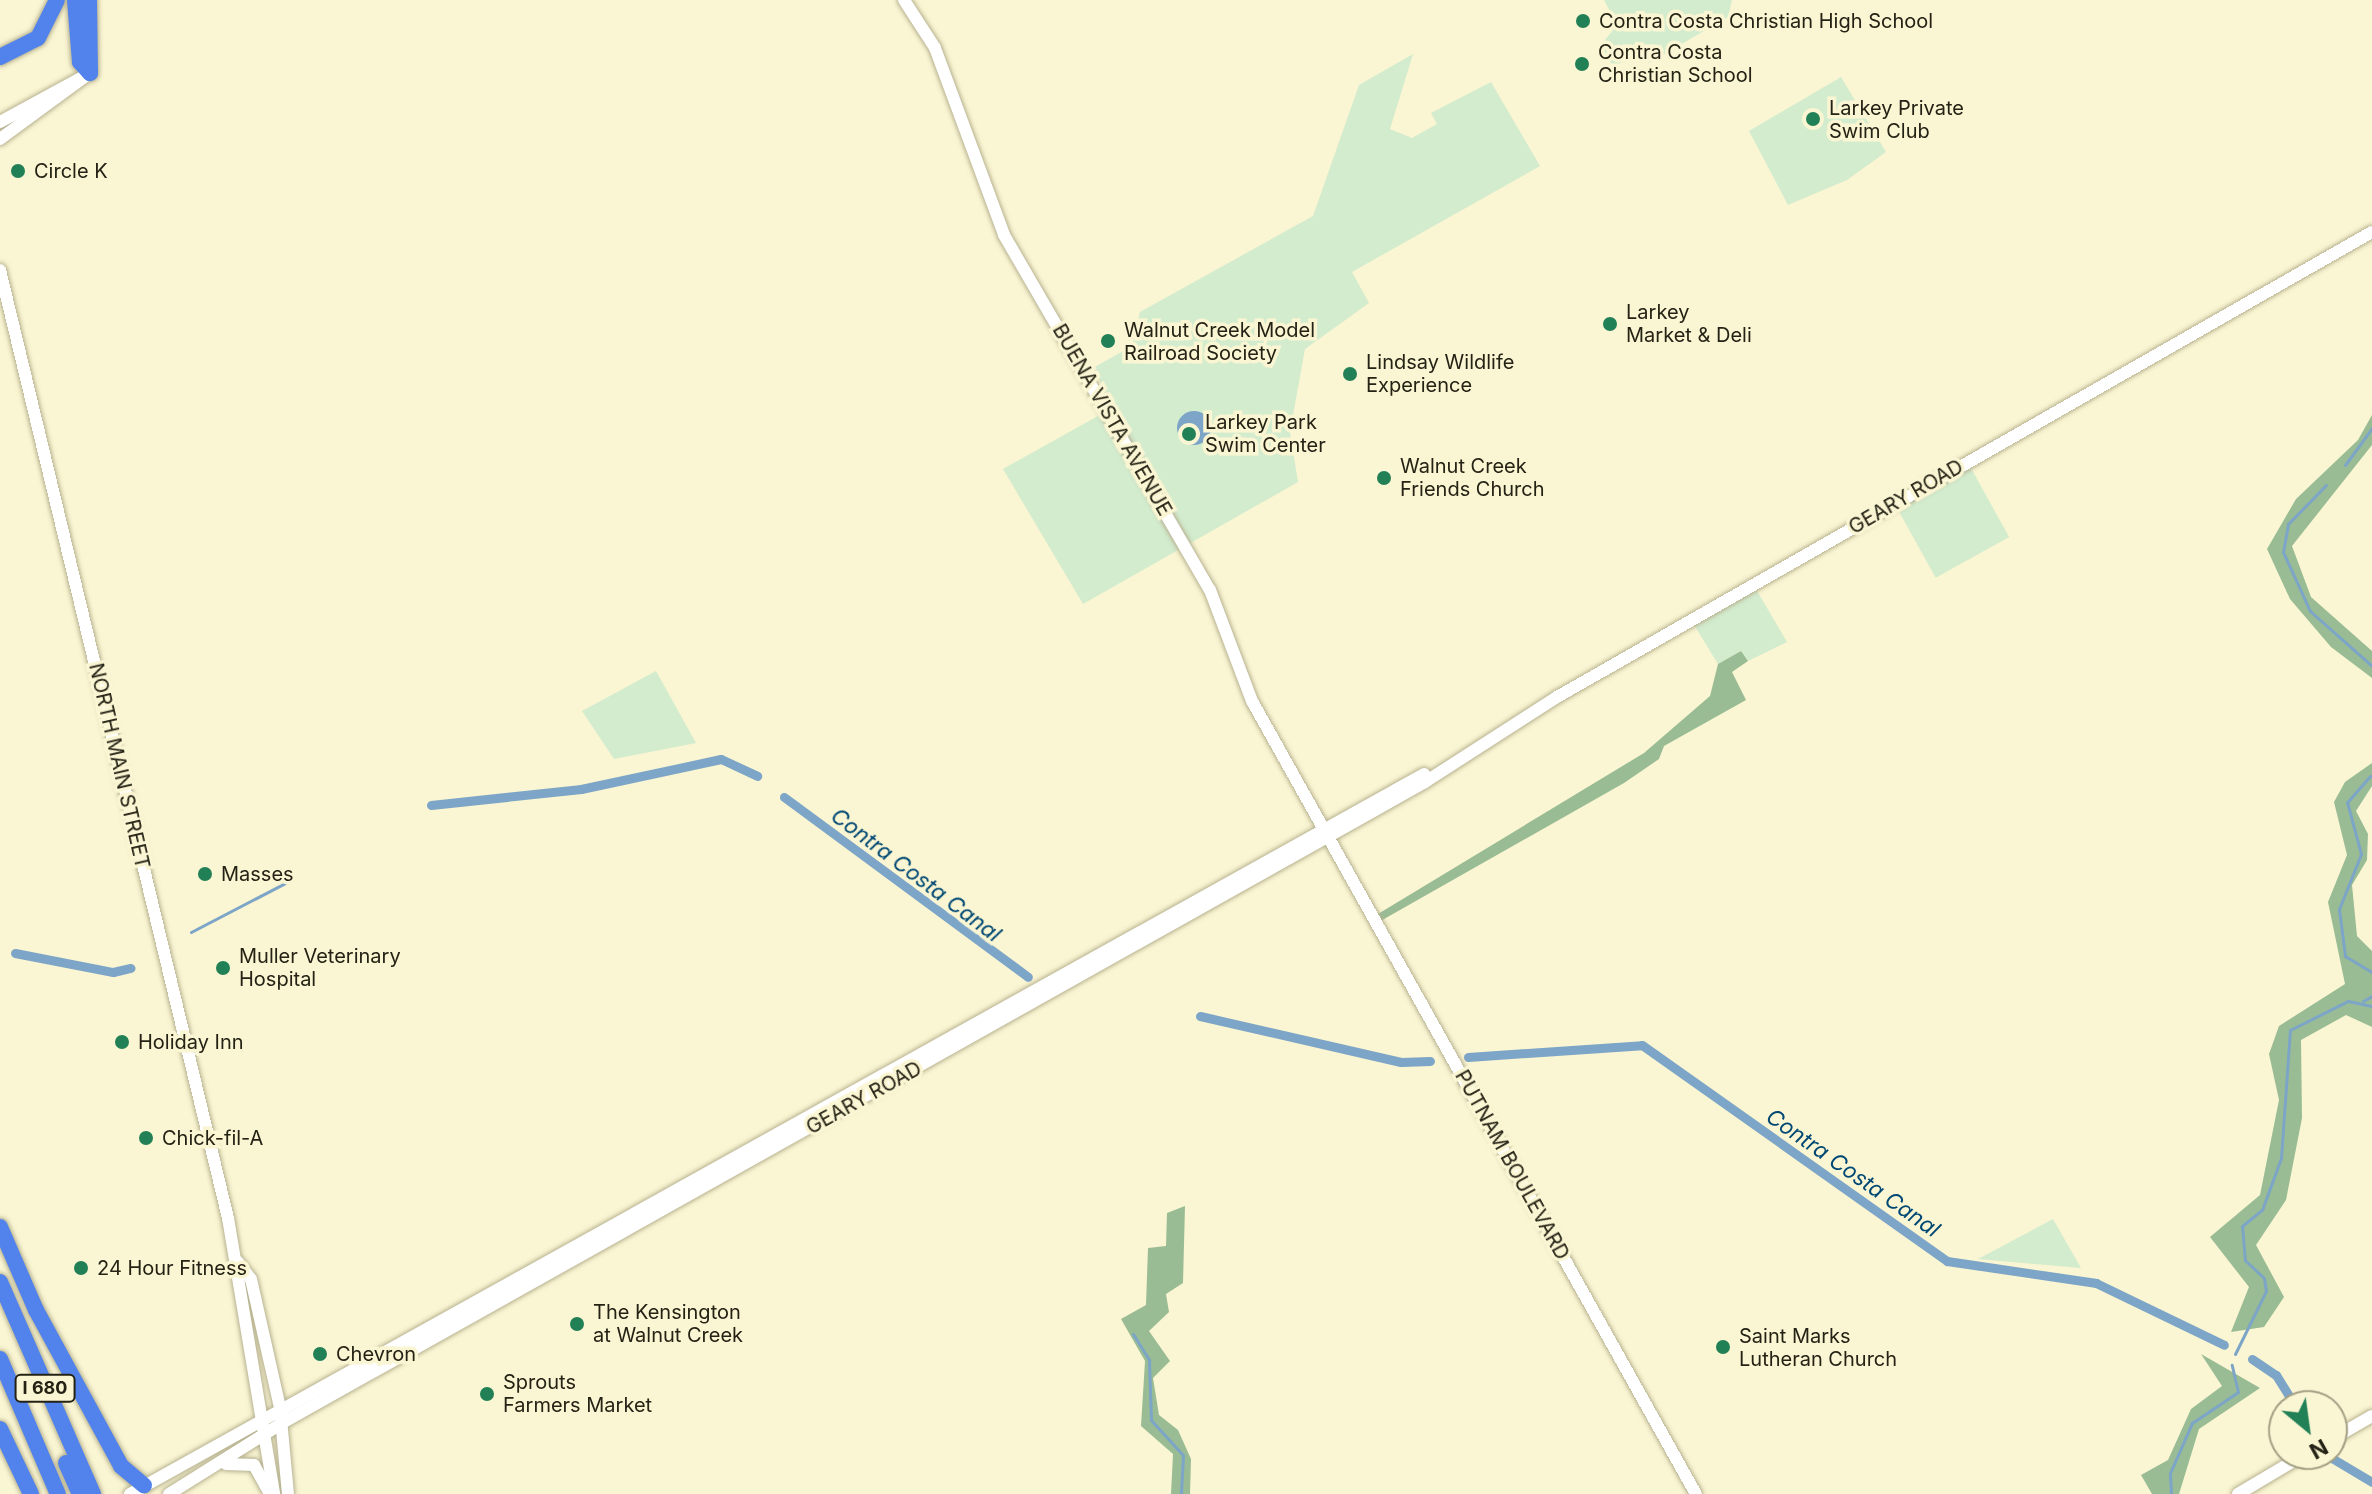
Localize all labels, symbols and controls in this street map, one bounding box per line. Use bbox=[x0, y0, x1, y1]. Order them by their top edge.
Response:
place label: Contra Costa Christian High School bbox=[1599, 9, 1933, 33]
marker: Contra Costa Christian High School bbox=[1574, 12, 1592, 30]
place label: Contra Costa Christian School bbox=[1598, 40, 1753, 87]
marker: Contra Costa Christian School bbox=[1573, 55, 1591, 73]
place label: Larkey Private Swim Club bbox=[1829, 96, 1964, 143]
marker: Larkey Private Swim Club bbox=[1804, 110, 1822, 128]
place label: Circle K bbox=[34, 159, 108, 183]
marker: Circle K bbox=[9, 162, 27, 180]
place label: Larkey Market & Deli bbox=[1626, 300, 1752, 347]
marker: Larkey Market & Deli bbox=[1601, 315, 1619, 333]
place label: Walnut Creek Model Railroad Society bbox=[1124, 318, 1315, 365]
street label: BUENA VISTA AVENUE bbox=[1047, 320, 1177, 520]
marker: Walnut Creek Model Railroad Society bbox=[1099, 332, 1117, 350]
place label: Lindsay Wildlife Experience bbox=[1366, 350, 1514, 397]
marker: Lindsay Wildlife Experience bbox=[1341, 365, 1359, 383]
place label: Larkey Park Swim Center bbox=[1205, 410, 1326, 457]
marker: Larkey Park Swim Center bbox=[1180, 425, 1198, 443]
place label: Walnut Creek Friends Church bbox=[1400, 454, 1545, 501]
street label: GEARY ROAD bbox=[1845, 455, 1967, 539]
marker: Walnut Creek Friends Church bbox=[1375, 469, 1393, 487]
street label: NORTH MAIN STREET bbox=[84, 661, 154, 871]
water label: Contra Costa Canal bbox=[826, 802, 1006, 948]
place label: Masses bbox=[221, 862, 294, 886]
marker: Masses bbox=[196, 865, 214, 883]
place label: Muller Veterinary Hospital bbox=[239, 944, 401, 991]
marker: Muller Veterinary Hospital bbox=[214, 959, 232, 977]
place label: Holiday Inn bbox=[138, 1030, 244, 1054]
marker: Holiday Inn bbox=[113, 1033, 131, 1051]
street label: GEARY ROAD bbox=[802, 1056, 926, 1140]
street label: PUTNAM BOULEVARD bbox=[1450, 1066, 1574, 1264]
water label: Contra Costa Canal bbox=[1761, 1103, 1945, 1243]
place label: Chick-fil-A bbox=[162, 1126, 263, 1150]
marker: Chick-fil-A bbox=[137, 1129, 155, 1147]
place label: 24 Hour Fitness bbox=[97, 1256, 247, 1280]
marker: 24 Hour Fitness bbox=[72, 1259, 90, 1277]
place label: The Kensington at Walnut Creek bbox=[593, 1300, 743, 1347]
marker: The Kensington at Walnut Creek bbox=[568, 1315, 586, 1333]
place label: Saint Marks Lutheran Church bbox=[1739, 1324, 1897, 1371]
marker: Saint Marks Lutheran Church bbox=[1714, 1338, 1732, 1356]
place label: Chevron bbox=[336, 1342, 416, 1366]
marker: Chevron bbox=[311, 1345, 329, 1363]
place label: Sprouts Farmers Market bbox=[503, 1370, 652, 1417]
road number: I 680 bbox=[13, 1374, 77, 1402]
marker: Sprouts Farmers Market bbox=[478, 1385, 496, 1403]
north arrow bbox=[2268, 1390, 2348, 1470]
text: N bbox=[2305, 1434, 2332, 1465]

